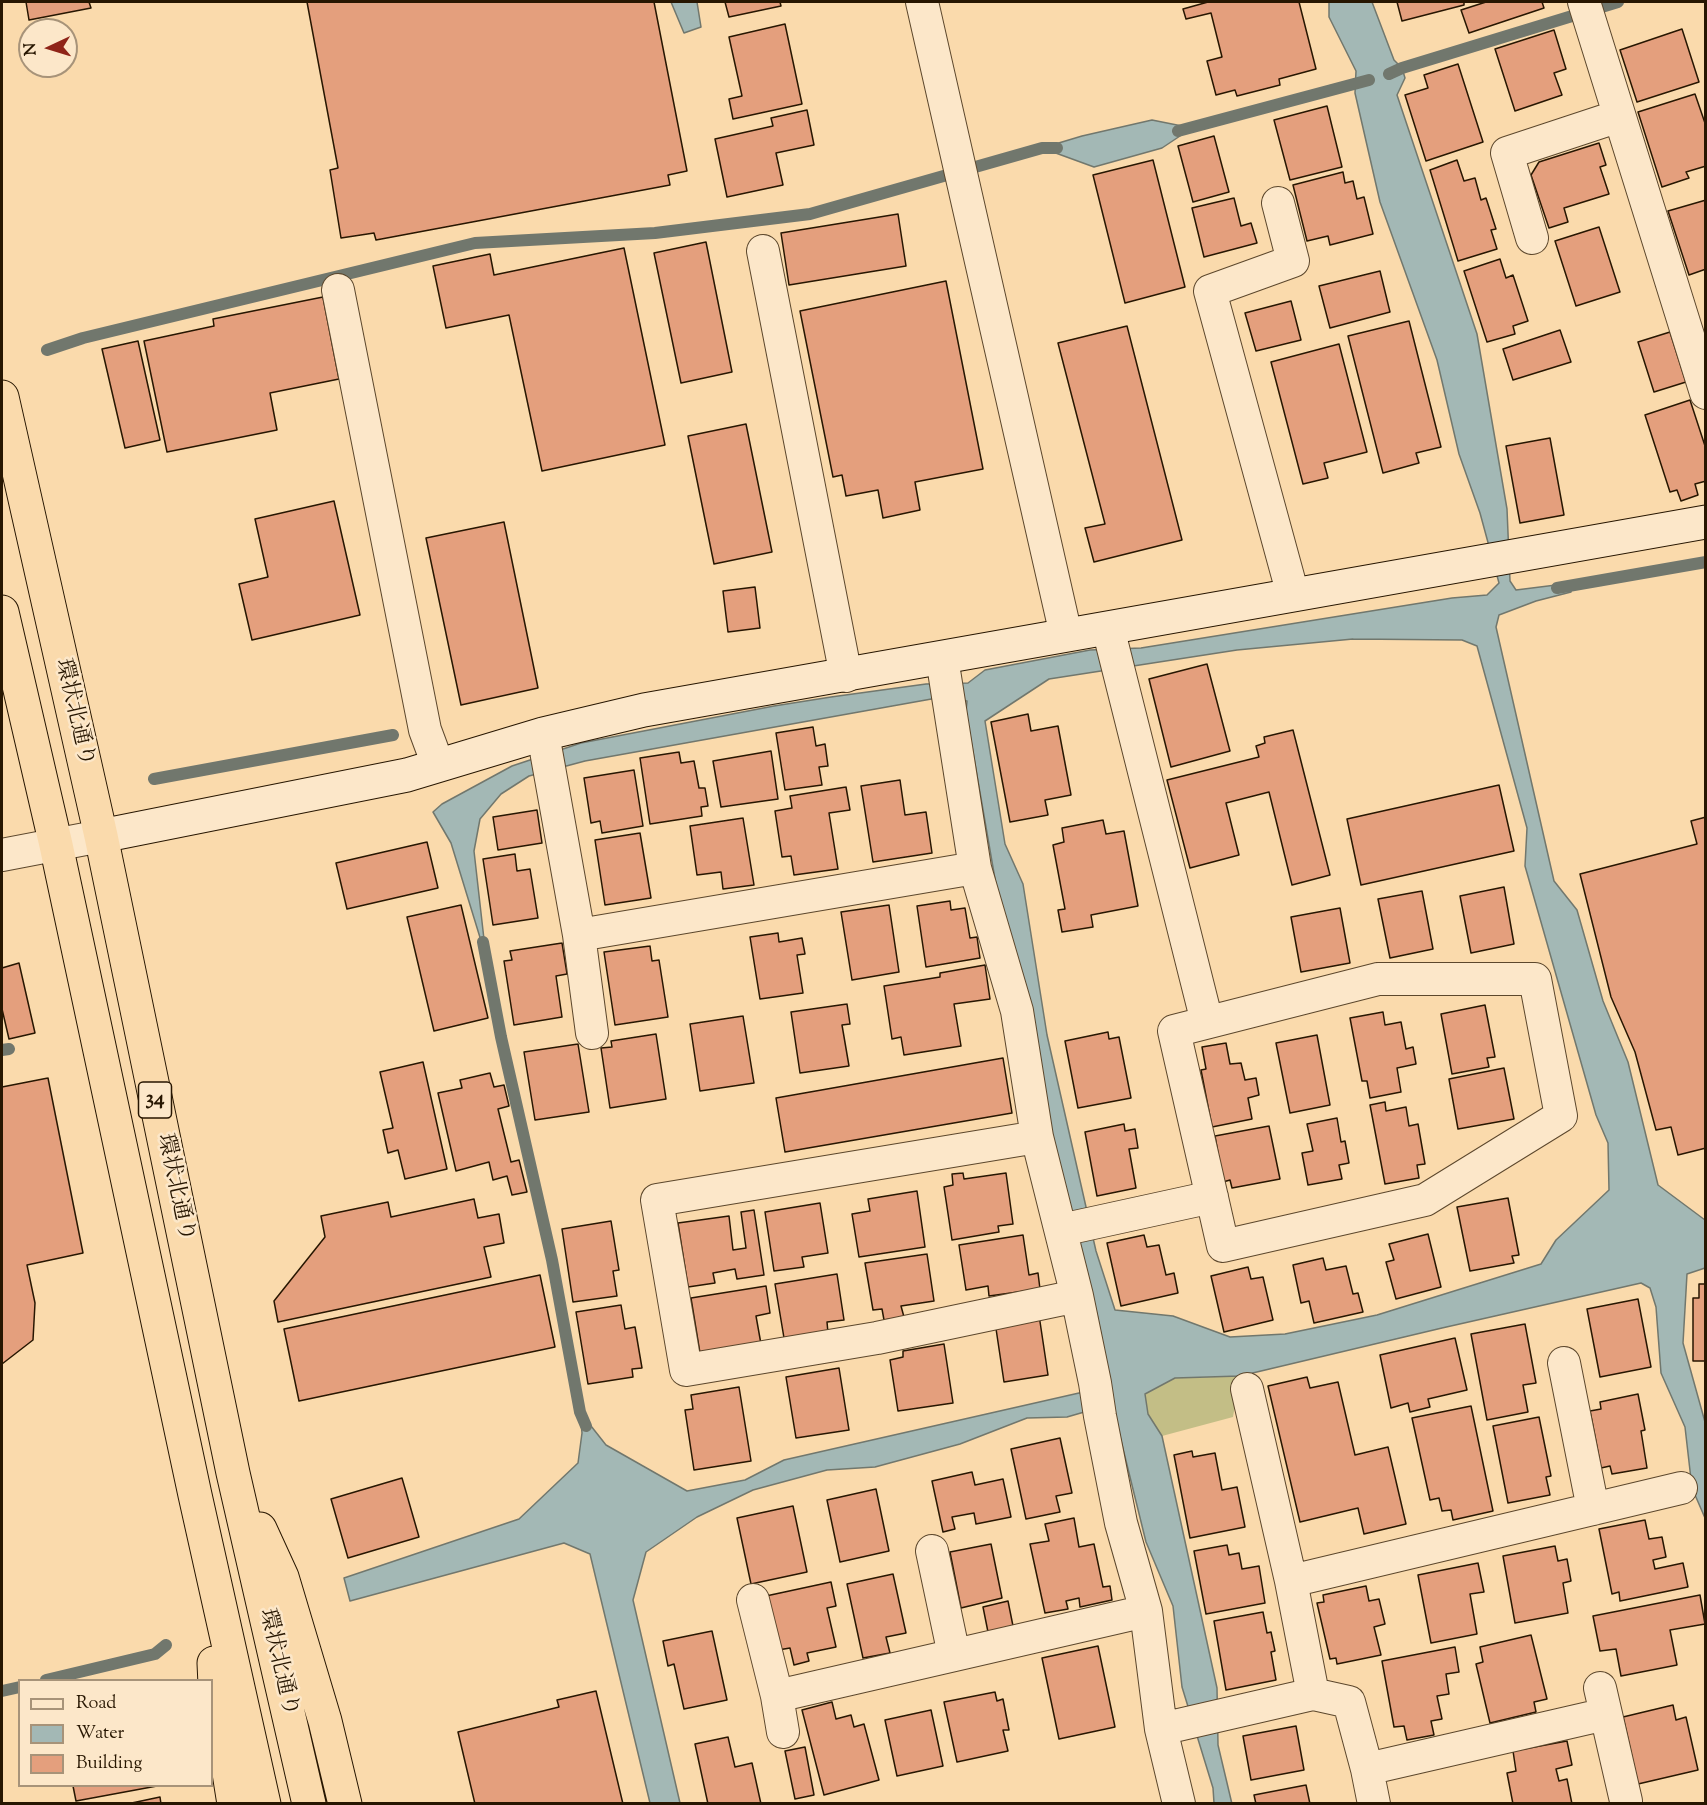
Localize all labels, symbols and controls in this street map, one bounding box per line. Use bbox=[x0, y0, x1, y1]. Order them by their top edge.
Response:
north arrow bbox=[18, 18, 78, 78]
text: N bbox=[20, 42, 43, 56]
street label: 環状北通り bbox=[48, 656, 98, 770]
road number: 34 bbox=[138, 1082, 172, 1118]
street label: 環状北通り bbox=[150, 1131, 198, 1245]
street label: 環状北通り bbox=[252, 1606, 302, 1720]
legend bbox=[18, 1679, 213, 1787]
text: Road bbox=[76, 1691, 116, 1717]
text: Water bbox=[76, 1721, 124, 1747]
text: Building bbox=[76, 1751, 142, 1777]

